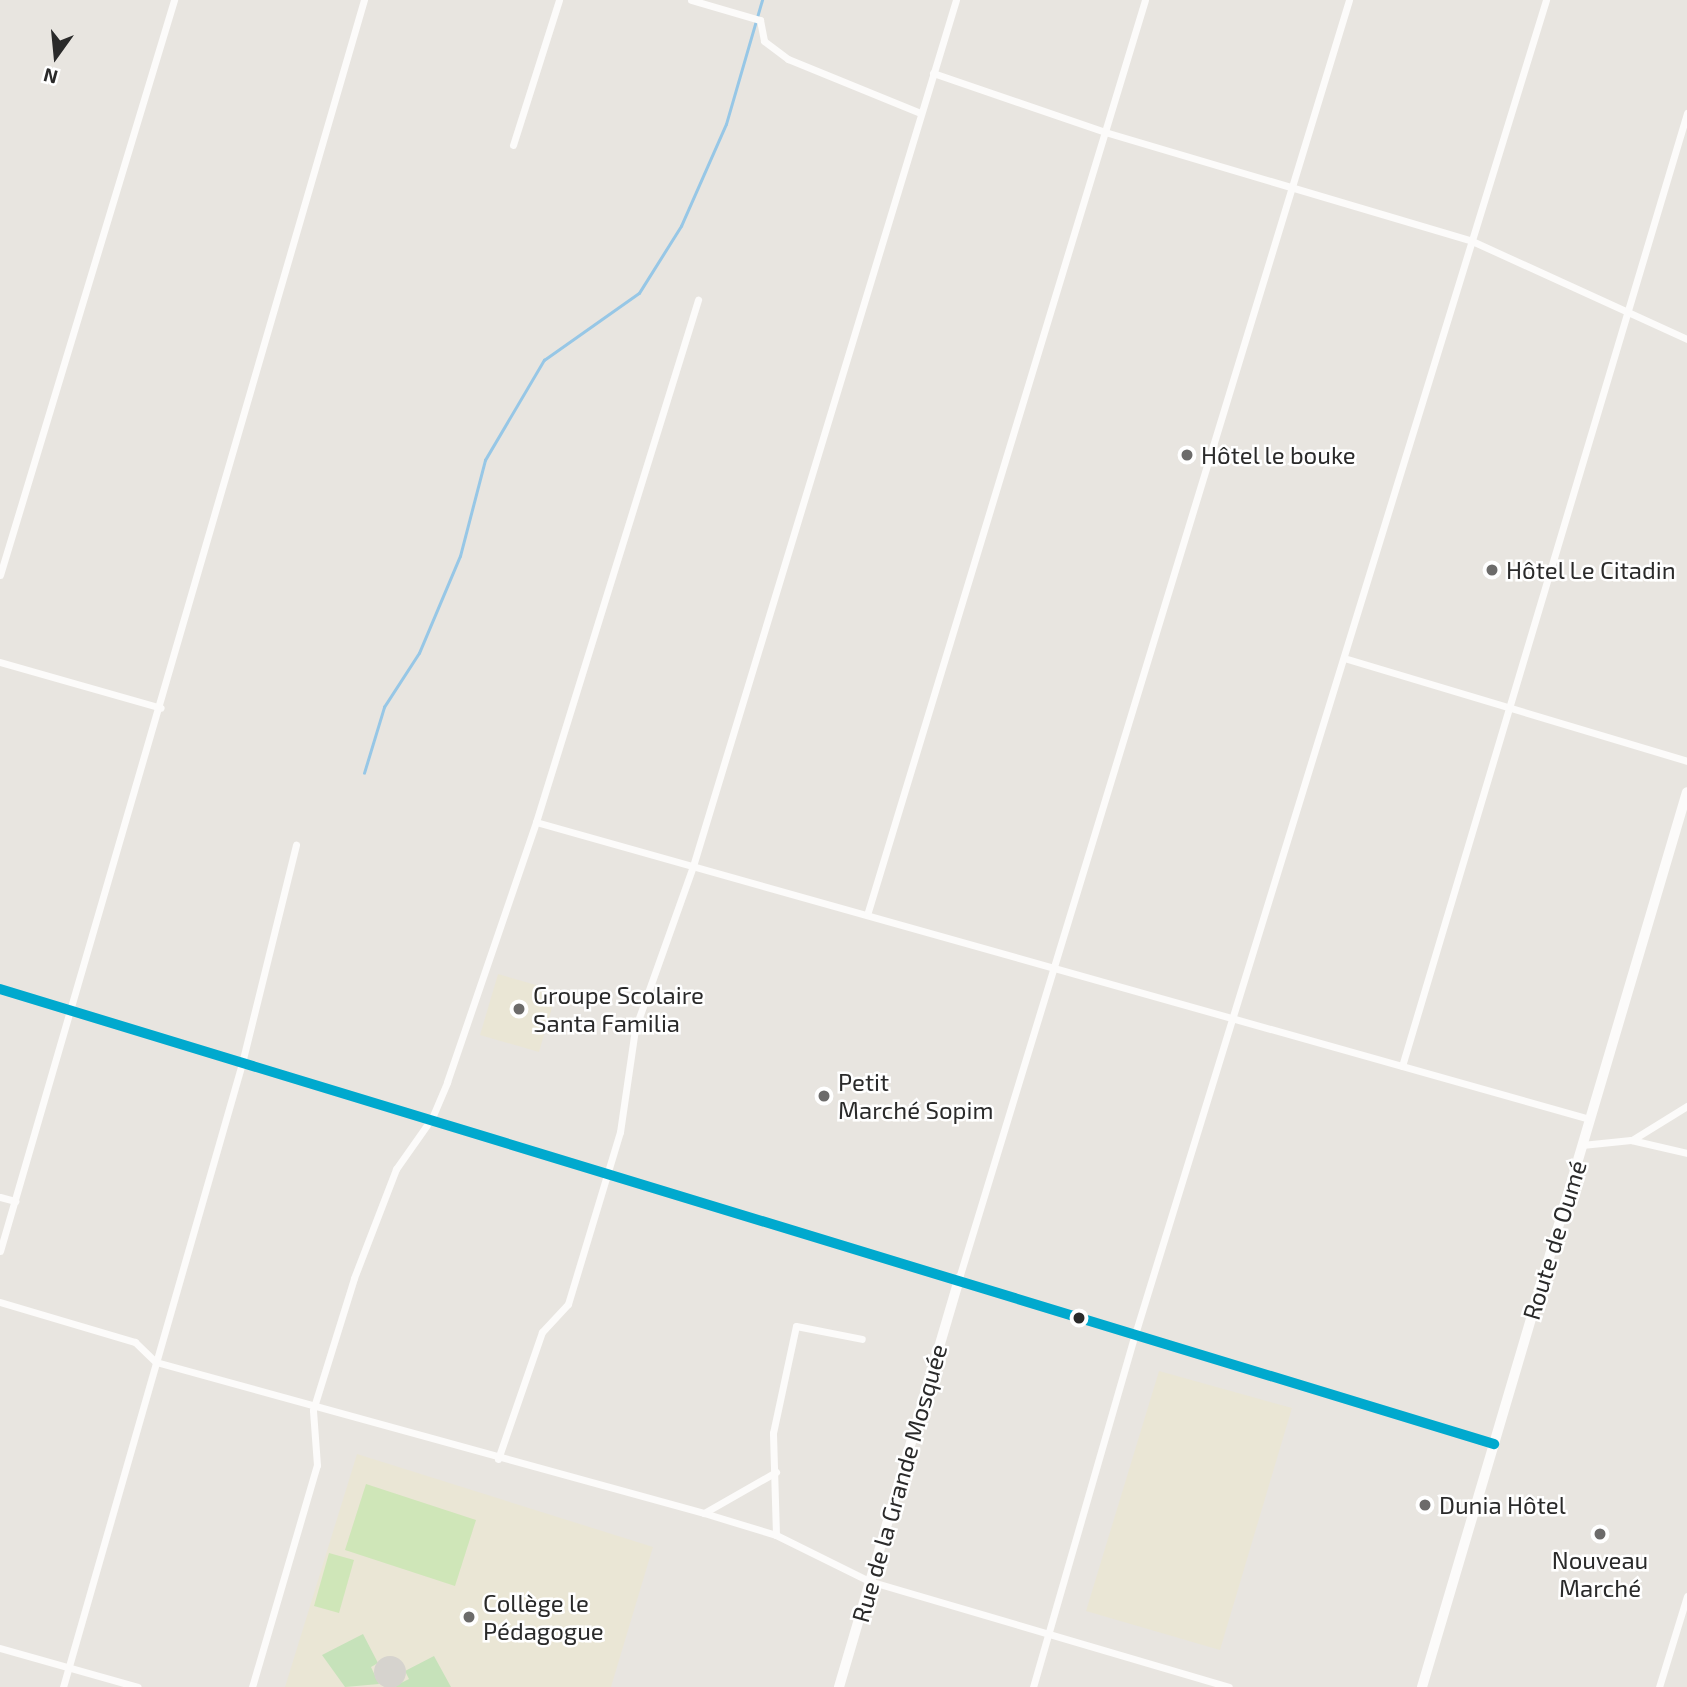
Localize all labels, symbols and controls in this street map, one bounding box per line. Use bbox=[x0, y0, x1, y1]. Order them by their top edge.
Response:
north arrow bbox=[21, 21, 91, 91]
text: N bbox=[41, 64, 60, 90]
place label: Hôtel le bouke bbox=[1201, 441, 1356, 469]
marker: Hôtel le bouke bbox=[1179, 447, 1195, 463]
place label: Hôtel Le Citadin bbox=[1506, 556, 1676, 584]
marker: Hôtel Le Citadin bbox=[1484, 562, 1500, 578]
place label: Groupe Scolaire Santa Familia bbox=[533, 981, 704, 1037]
marker: Groupe Scolaire Santa Familia bbox=[511, 1001, 527, 1017]
place label: Petit Marché Sopim bbox=[838, 1068, 993, 1124]
marker: Petit Marché Sopim bbox=[816, 1088, 832, 1104]
street label: Route de Oumé bbox=[1516, 1157, 1592, 1323]
unlabelled marker bbox=[1072, 1311, 1086, 1325]
street label: Rue de la Grande Mosquée bbox=[845, 1341, 953, 1625]
place label: Dunia Hôtel bbox=[1439, 1491, 1566, 1519]
marker: Dunia Hôtel bbox=[1417, 1497, 1433, 1513]
marker: Nouveau Marché bbox=[1592, 1526, 1608, 1542]
place label: Nouveau Marché bbox=[1552, 1546, 1648, 1602]
place label: Collège le Pédagogue bbox=[483, 1589, 604, 1645]
marker: Collège le Pédagogue bbox=[461, 1609, 477, 1625]

